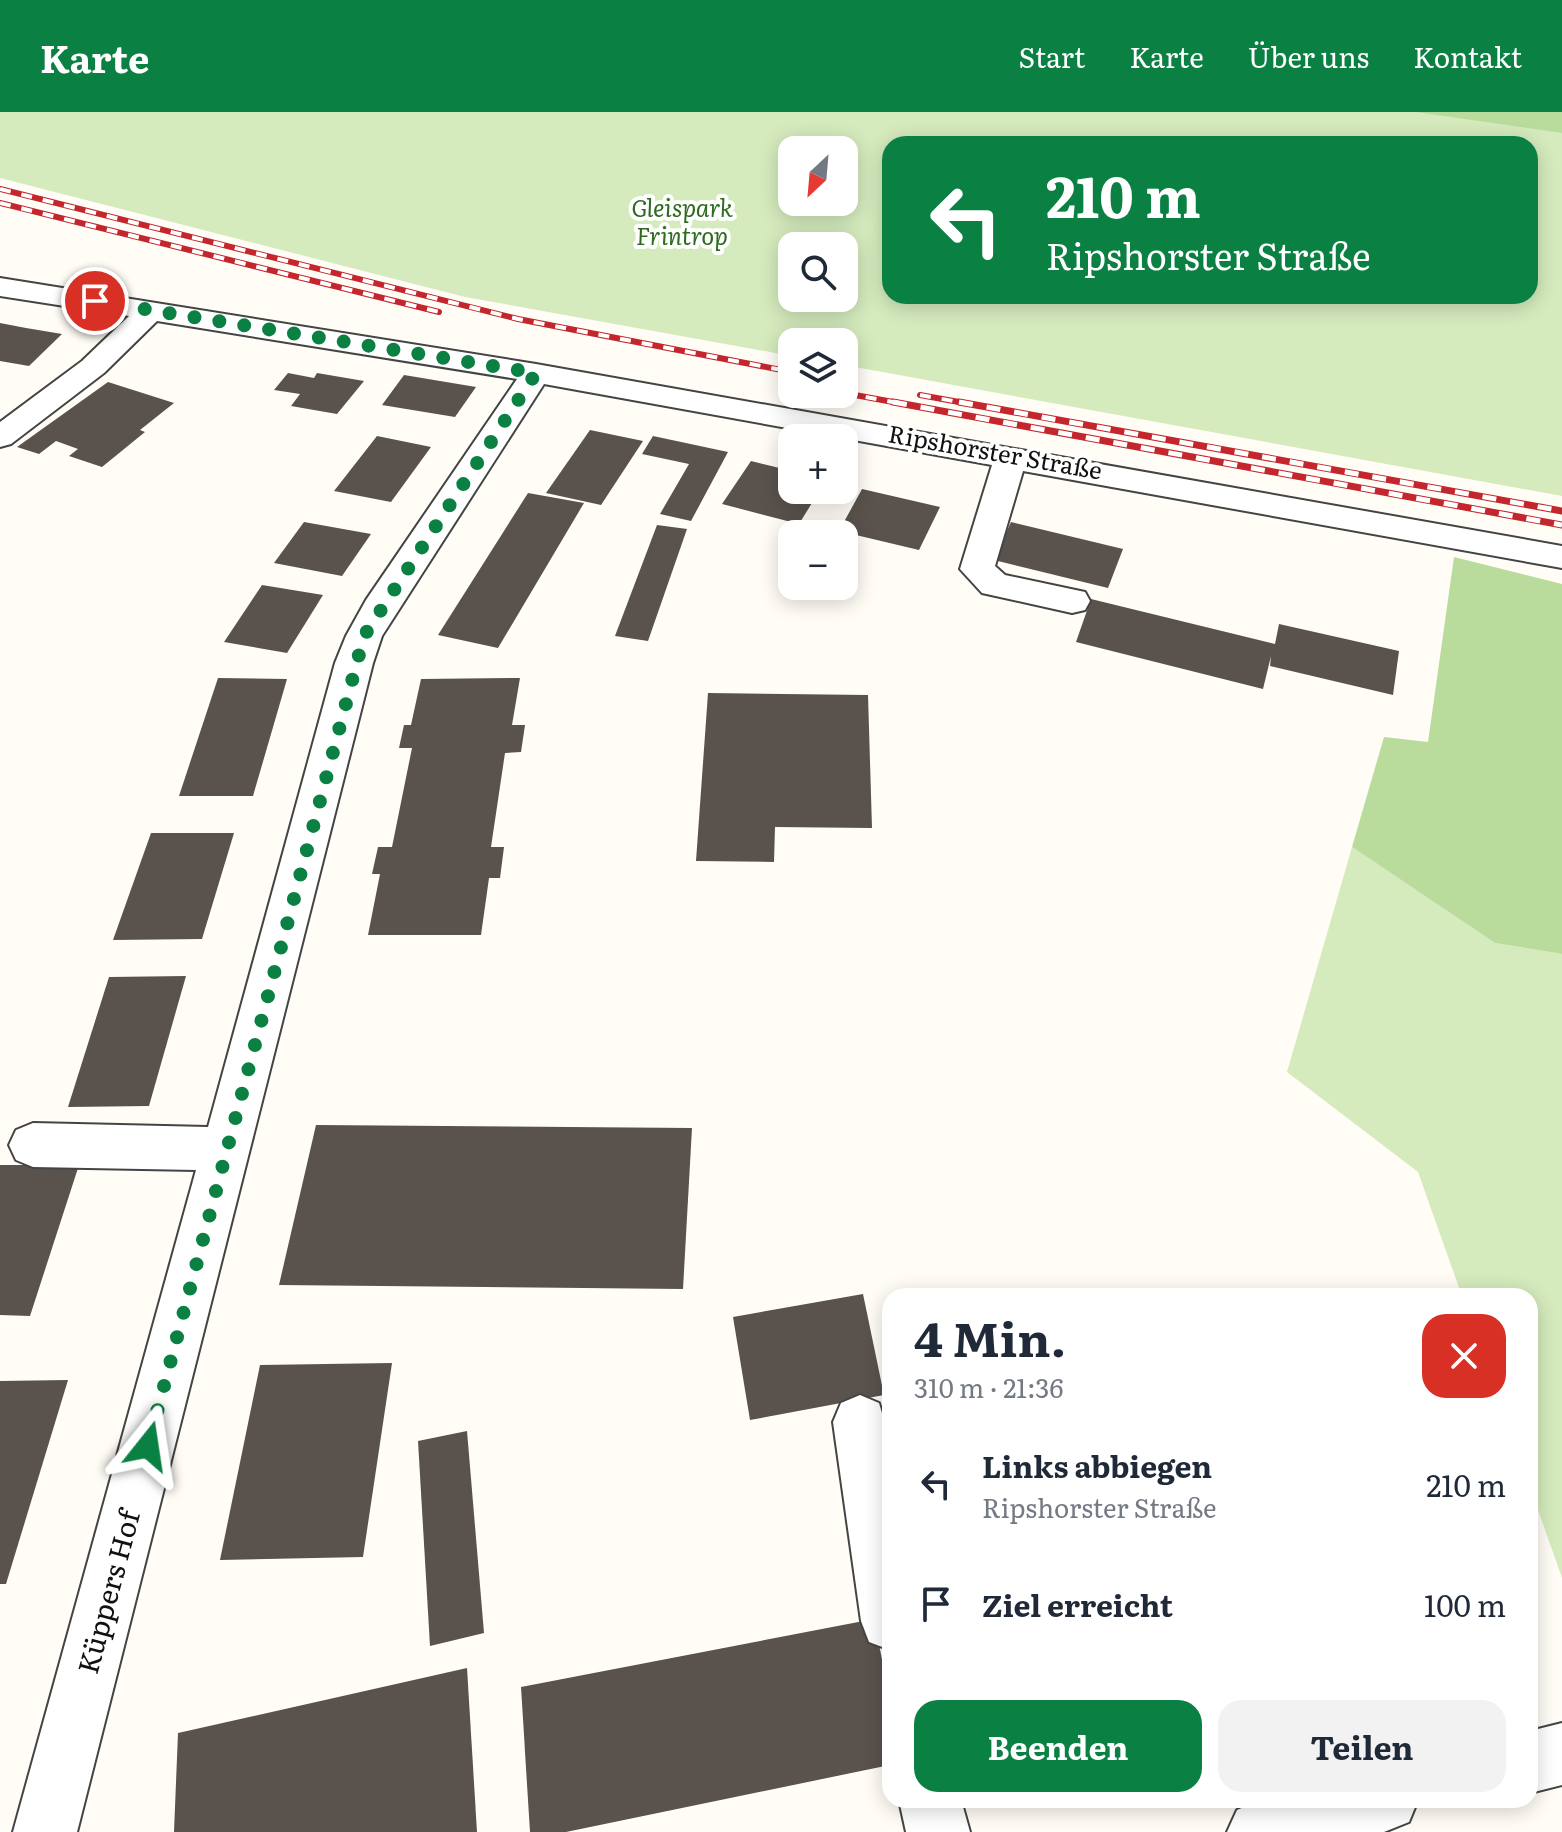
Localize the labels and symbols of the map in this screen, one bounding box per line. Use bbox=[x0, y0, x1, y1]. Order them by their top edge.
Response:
north arrow bbox=[778, 136, 858, 216]
park label: Gleispark Frintrop bbox=[631, 189, 734, 252]
pin bbox=[61, 267, 129, 335]
street label: Ripshorster Straße bbox=[886, 415, 1105, 487]
position arrow bbox=[106, 1404, 190, 1488]
street label: Küppers Hof bbox=[65, 1503, 150, 1678]

